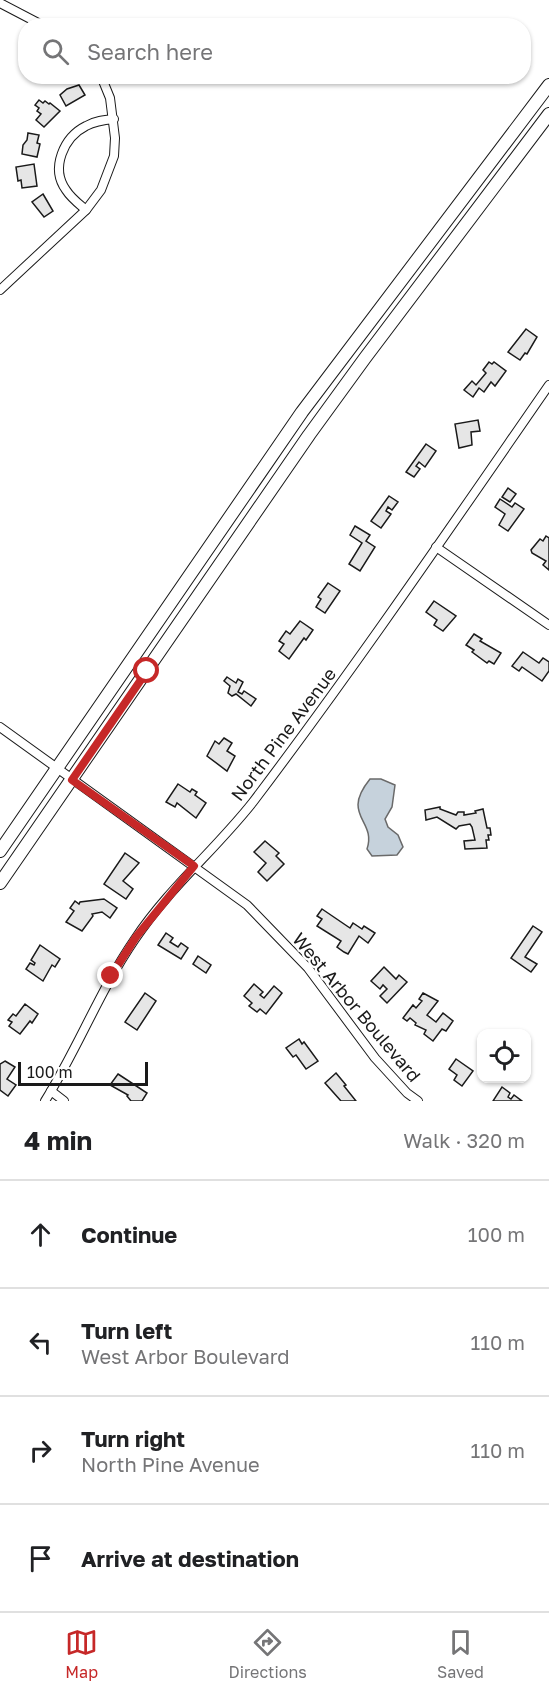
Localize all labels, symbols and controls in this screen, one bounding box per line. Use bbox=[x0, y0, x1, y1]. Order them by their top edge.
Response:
search box bbox=[18, 18, 531, 84]
icon: search bbox=[39, 35, 72, 68]
text: Search here bbox=[87, 38, 213, 65]
route start bbox=[133, 657, 159, 683]
street label: North Pine Avenue bbox=[226, 663, 340, 805]
street label: West Arbor Boulevard bbox=[288, 928, 426, 1086]
route end bbox=[97, 962, 123, 988]
map controls bbox=[477, 1029, 531, 1083]
button: locate bbox=[477, 1029, 531, 1083]
scale bar bbox=[18, 1059, 148, 1086]
text: 100 m bbox=[27, 1062, 73, 1082]
text: 4 min bbox=[24, 1125, 92, 1156]
text: Walk · 320 m bbox=[403, 1128, 525, 1152]
icon: ahead bbox=[24, 1218, 57, 1251]
text: Continue bbox=[81, 1221, 177, 1248]
text: 100 m bbox=[468, 1222, 525, 1246]
text: Turn left bbox=[81, 1317, 172, 1344]
icon: left bbox=[24, 1326, 57, 1359]
text: 110 m bbox=[471, 1330, 525, 1354]
text: West Arbor Boulevard bbox=[81, 1344, 290, 1368]
text: Turn right bbox=[81, 1425, 185, 1452]
icon: right bbox=[24, 1434, 57, 1467]
text: 110 m bbox=[471, 1438, 525, 1462]
text: North Pine Avenue bbox=[81, 1452, 260, 1476]
icon: arrive bbox=[24, 1542, 57, 1575]
text: Arrive at destination bbox=[81, 1545, 299, 1572]
tab: Map bbox=[65, 1626, 98, 1682]
tab: Directions bbox=[229, 1626, 307, 1682]
tab: Saved bbox=[437, 1626, 484, 1682]

